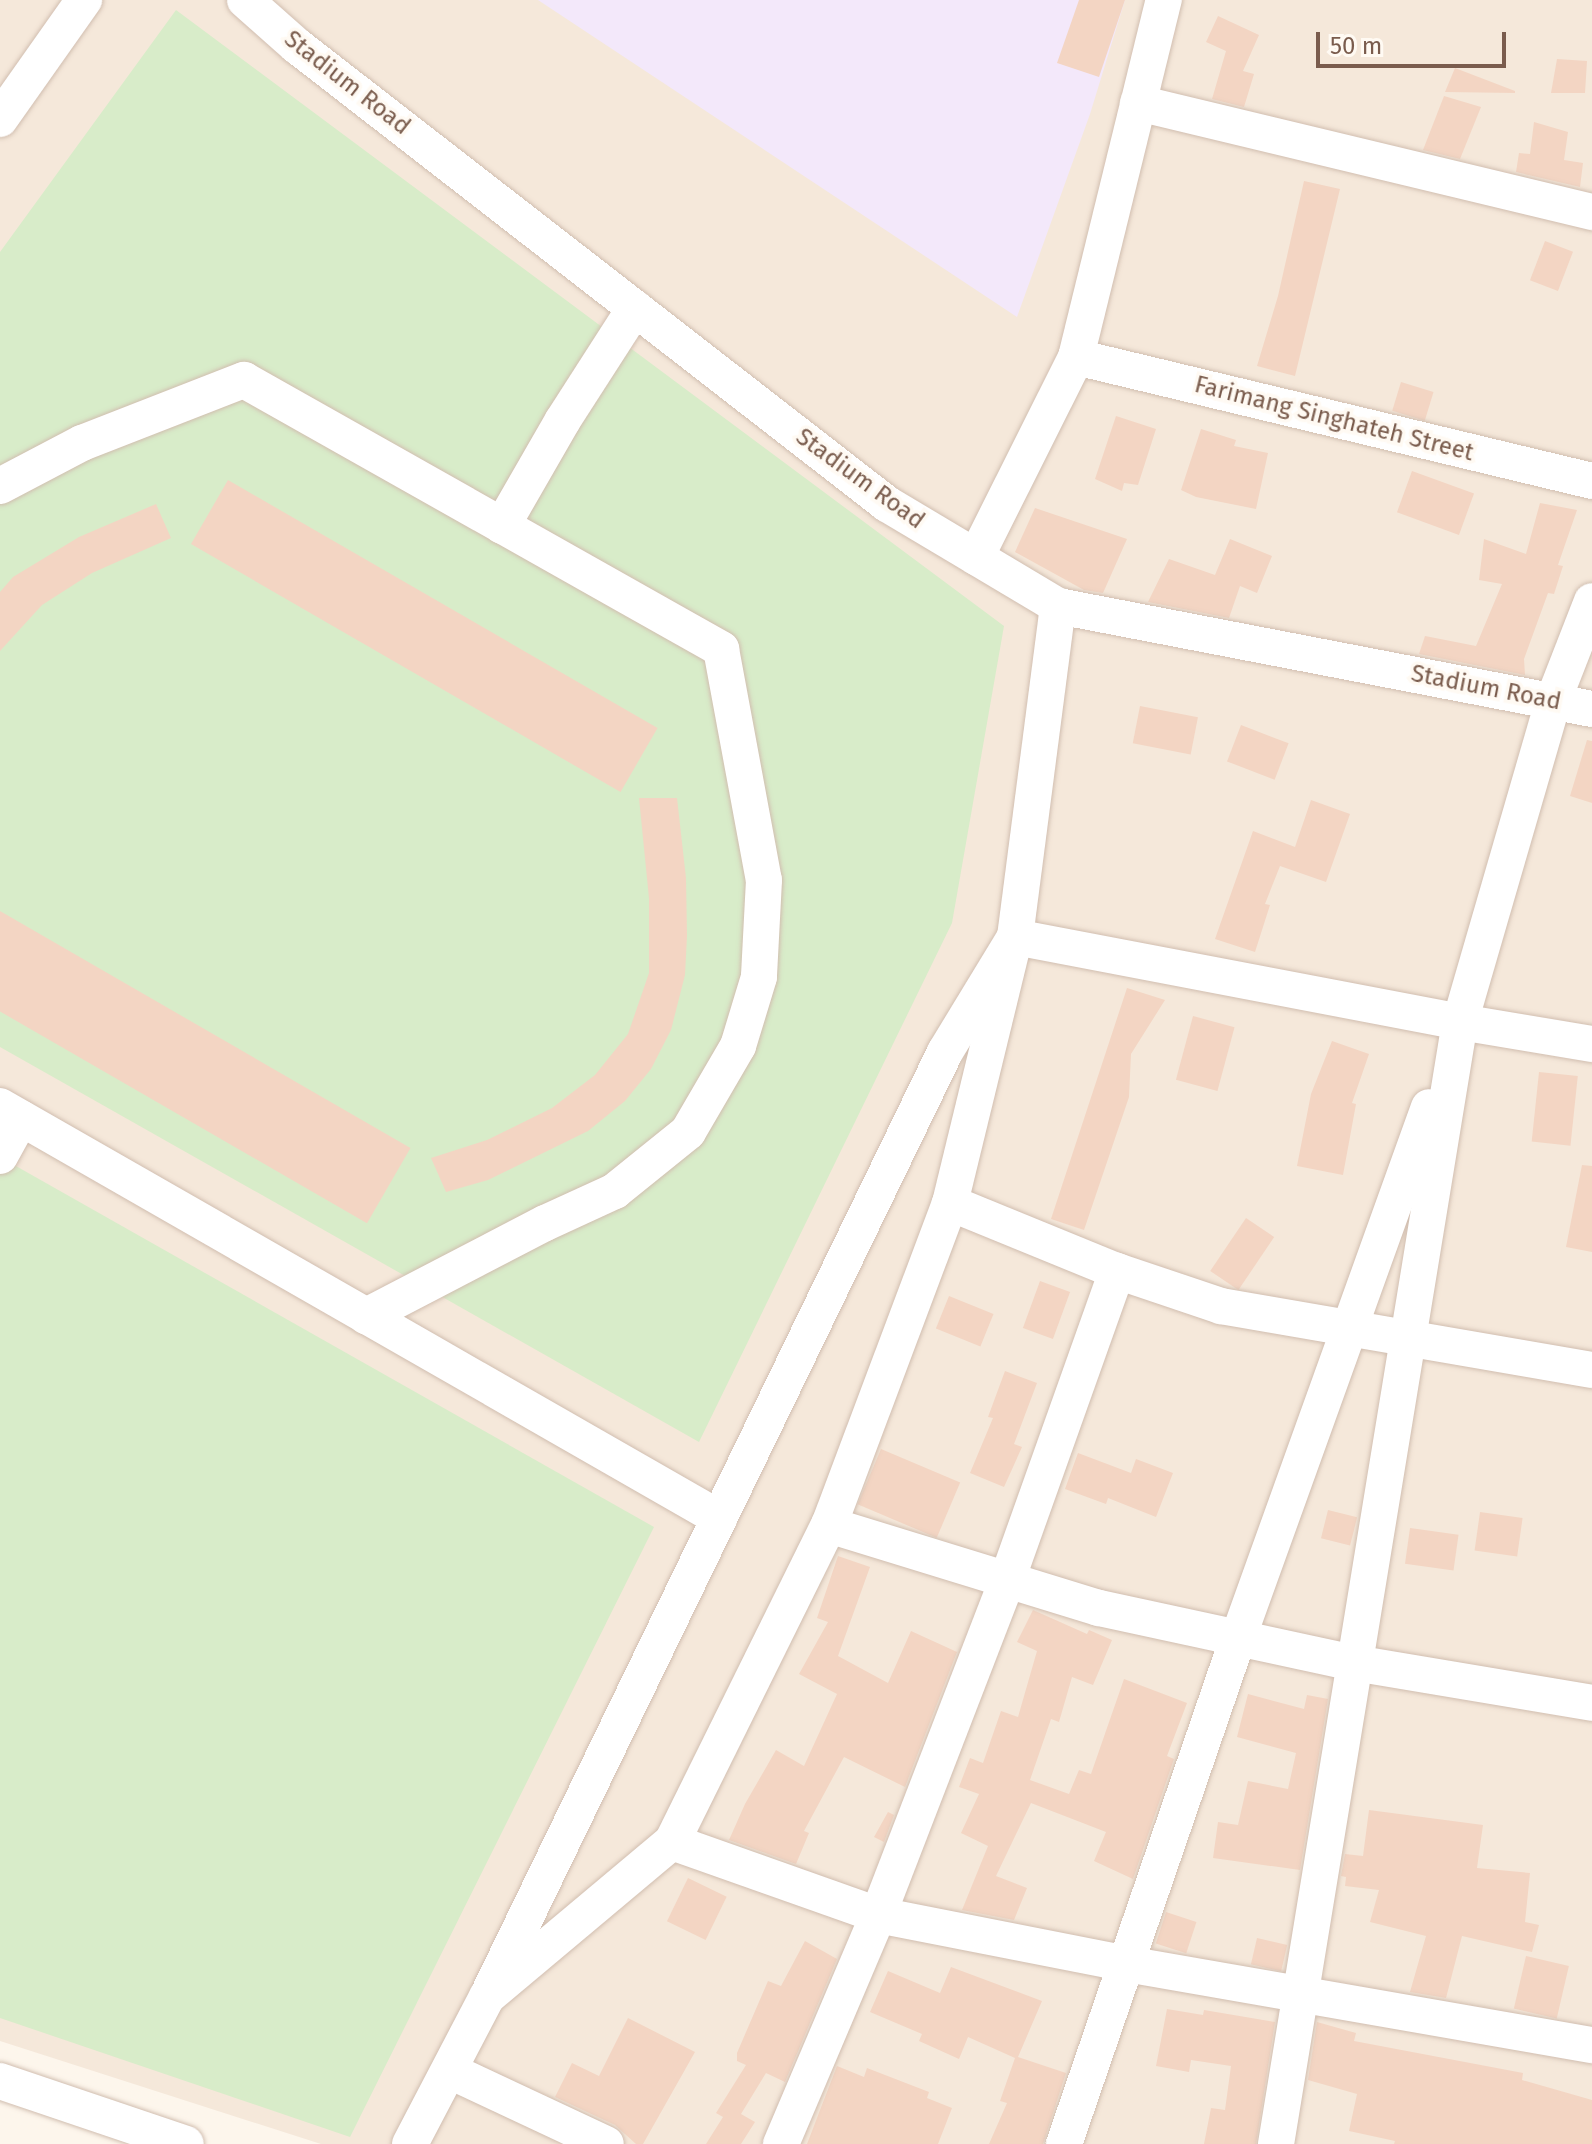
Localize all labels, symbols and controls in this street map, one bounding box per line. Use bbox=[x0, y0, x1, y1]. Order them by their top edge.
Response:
scale bar bbox=[1320, 16, 1510, 66]
street label: Stadium Road bbox=[278, 25, 416, 141]
text: 50 m bbox=[1330, 32, 1382, 60]
street label: Farimang Singhateh Street bbox=[1192, 370, 1476, 468]
street label: Stadium Road bbox=[790, 423, 930, 535]
street label: Stadium Road bbox=[1409, 659, 1563, 717]

